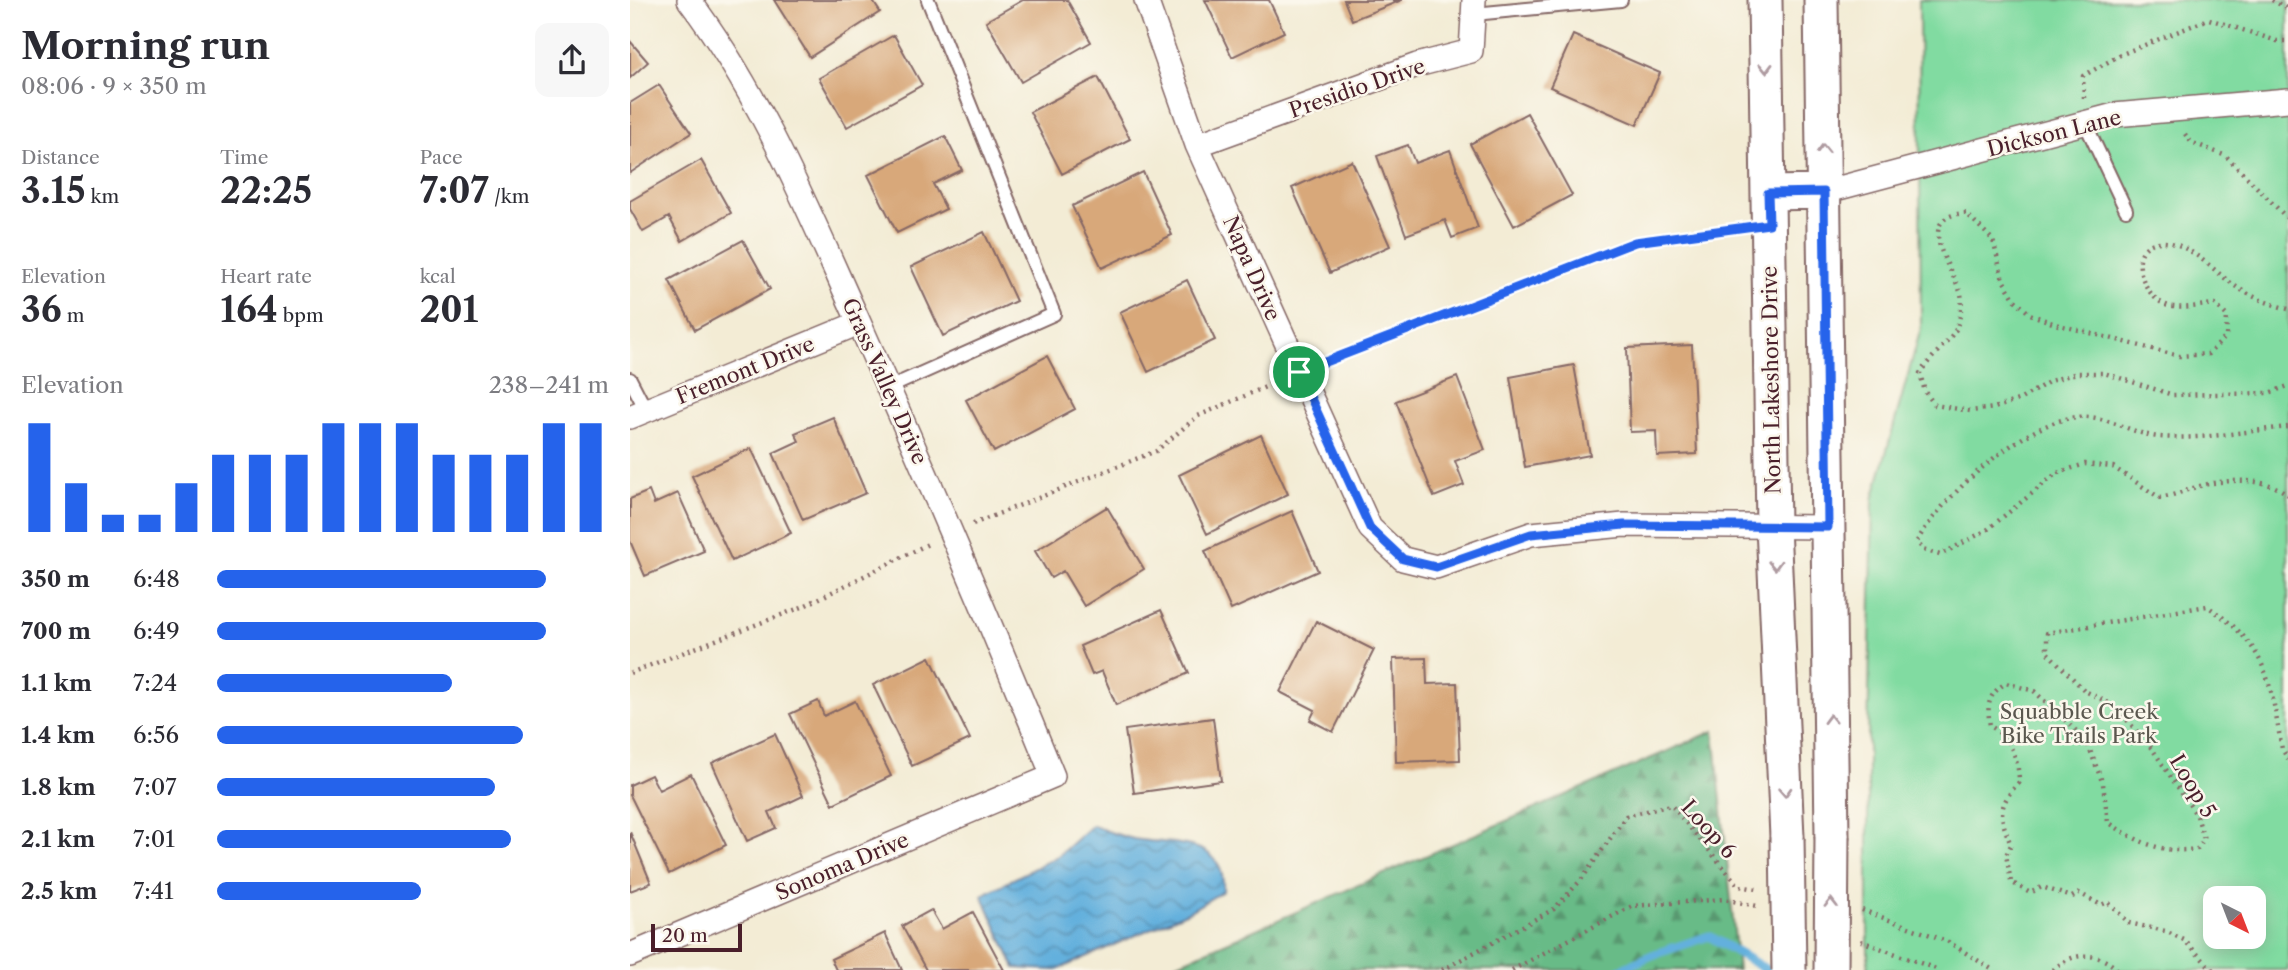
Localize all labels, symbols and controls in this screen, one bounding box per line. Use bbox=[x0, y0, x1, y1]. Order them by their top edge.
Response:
text: Morning run bbox=[21, 22, 270, 69]
button: share bbox=[535, 23, 609, 97]
street label: Presidio Drive bbox=[1286, 53, 1428, 123]
one-way arrow bbox=[1758, 63, 1774, 74]
text: 08:06 · 9 × 350 m bbox=[21, 72, 207, 100]
street label: Dickson Lane bbox=[1984, 104, 2124, 162]
one-way arrow bbox=[1816, 143, 1831, 154]
text: Distance bbox=[21, 146, 100, 169]
text: Time bbox=[220, 146, 268, 169]
text: Pace bbox=[420, 146, 463, 169]
text: 3.15 bbox=[21, 169, 86, 212]
text: 22:25 bbox=[220, 169, 312, 212]
text: 7:07 bbox=[420, 169, 489, 212]
text: km bbox=[86, 185, 119, 208]
text: /km bbox=[489, 185, 529, 208]
street label: Napa Drive bbox=[1218, 212, 1286, 324]
text: Elevation bbox=[21, 265, 106, 288]
text: Heart rate bbox=[220, 265, 312, 288]
text: kcal bbox=[420, 265, 456, 288]
street label: North Lakeshore Drive bbox=[1757, 266, 1785, 494]
text: 36 bbox=[21, 288, 62, 331]
text: 164 bbox=[220, 288, 278, 331]
text: 201 bbox=[420, 288, 478, 331]
street label: Grass Valley Drive bbox=[837, 294, 933, 468]
text: m bbox=[62, 304, 84, 327]
text: bpm bbox=[278, 304, 324, 327]
street label: Fremont Drive bbox=[672, 331, 818, 409]
pin bbox=[1269, 342, 1329, 402]
icon: arrive bbox=[1280, 353, 1318, 391]
text: Elevation bbox=[21, 371, 124, 399]
text: 238–241 m bbox=[489, 371, 609, 399]
one-way arrow bbox=[1767, 560, 1782, 571]
text: 350 m bbox=[21, 565, 90, 593]
text: 6:48 bbox=[133, 565, 180, 593]
text: 700 m bbox=[21, 617, 91, 645]
text: 6:49 bbox=[133, 617, 180, 645]
text: 1.1 km bbox=[21, 669, 92, 697]
text: 7:24 bbox=[133, 669, 177, 697]
park label: Squabble Creek Bike Trails Park bbox=[2000, 699, 2159, 748]
one-way arrow bbox=[1822, 713, 1838, 724]
text: 1.4 km bbox=[21, 721, 95, 749]
text: 6:56 bbox=[133, 721, 179, 749]
street label: Loop 5 bbox=[2164, 750, 2222, 822]
text: 1.8 km bbox=[21, 773, 96, 801]
text: 7:07 bbox=[133, 773, 177, 801]
one-way arrow bbox=[1777, 787, 1792, 798]
street label: Loop 6 bbox=[1676, 794, 1742, 864]
text: 2.1 km bbox=[21, 825, 95, 853]
text: 7:01 bbox=[133, 825, 175, 853]
street label: Sonoma Drive bbox=[772, 827, 912, 905]
text: 2.5 km bbox=[21, 877, 97, 905]
text: 7:41 bbox=[133, 877, 174, 905]
north arrow bbox=[2203, 886, 2266, 948]
map controls bbox=[2203, 886, 2266, 949]
one-way arrow bbox=[1823, 897, 1839, 908]
scale bar bbox=[651, 921, 742, 953]
text: 20 m bbox=[662, 924, 708, 947]

